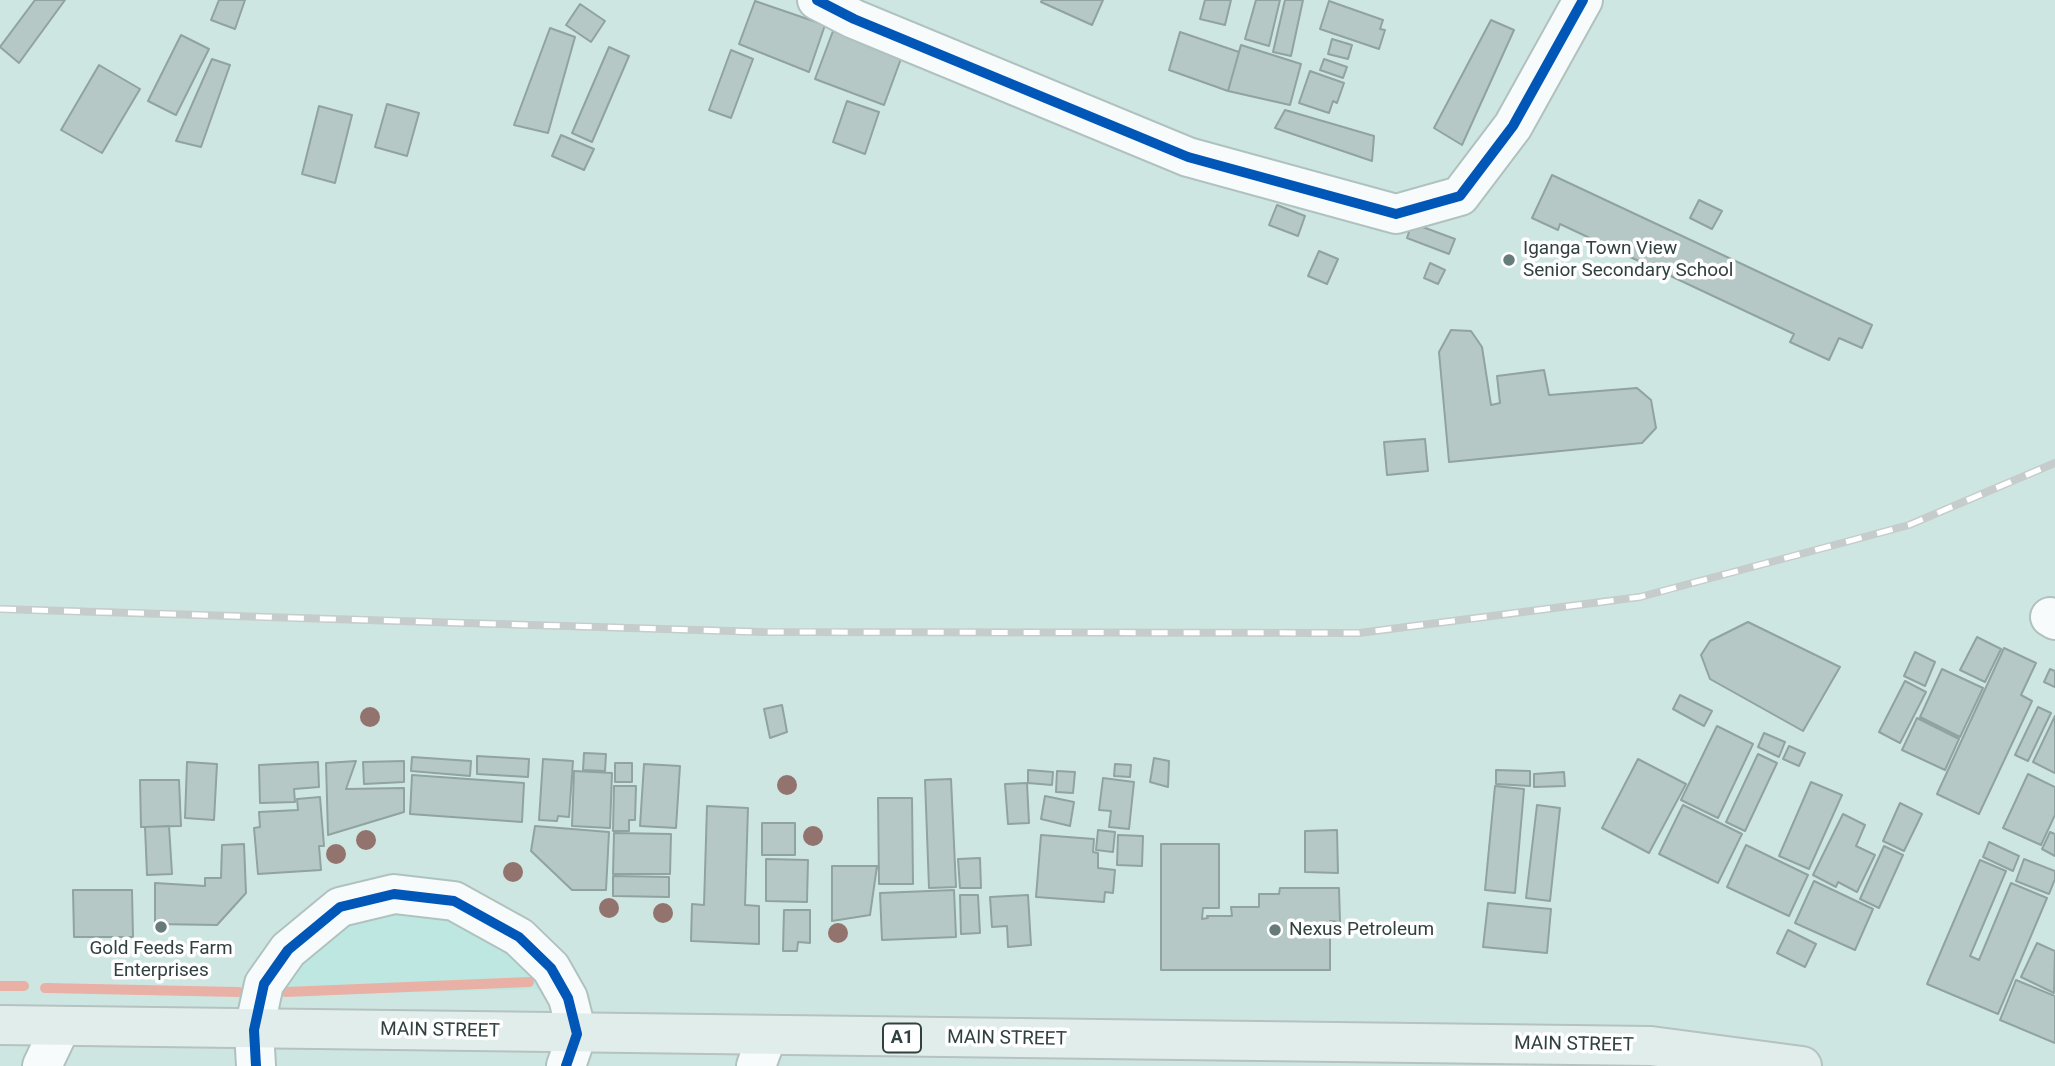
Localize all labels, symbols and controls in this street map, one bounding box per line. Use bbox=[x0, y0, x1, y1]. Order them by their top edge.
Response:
place label: Iganga Town View Senior Secondary School bbox=[1523, 238, 1733, 282]
marker: Iganga Town View Senior Secondary School bbox=[1501, 252, 1517, 268]
marker: Gold Feeds Farm Enterprises bbox=[153, 919, 169, 935]
place label: Nexus Petroleum bbox=[1289, 919, 1434, 941]
marker: Nexus Petroleum bbox=[1267, 922, 1283, 938]
place label: Gold Feeds Farm Enterprises bbox=[89, 938, 233, 982]
street label: MAIN STREET bbox=[380, 1019, 500, 1043]
road number: A1 bbox=[883, 1023, 921, 1052]
street label: MAIN STREET bbox=[947, 1027, 1067, 1051]
street label: MAIN STREET bbox=[1514, 1033, 1634, 1057]

